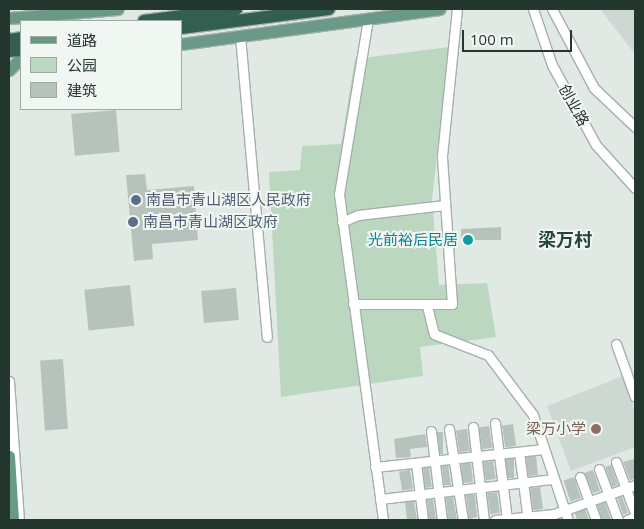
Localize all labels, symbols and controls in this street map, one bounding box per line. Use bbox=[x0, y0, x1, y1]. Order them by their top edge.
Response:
legend bbox=[20, 20, 182, 110]
scale bar bbox=[464, 20, 574, 52]
text: 100 m bbox=[470, 29, 514, 49]
text: 道路 bbox=[67, 30, 97, 50]
text: 公园 bbox=[67, 55, 97, 75]
text: 建筑 bbox=[67, 80, 97, 100]
street label: 创业路 bbox=[555, 81, 593, 129]
place label: 南昌市青山湖区人民政府 bbox=[146, 191, 311, 209]
marker: 南昌市青山湖区人民政府 bbox=[130, 194, 142, 206]
place label: 南昌市青山湖区政府 bbox=[143, 213, 278, 231]
marker: 南昌市青山湖区政府 bbox=[127, 216, 139, 228]
district label: 梁万村 bbox=[538, 228, 592, 250]
place label: 光前裕后民居 bbox=[368, 231, 458, 249]
marker: 光前裕后民居 bbox=[462, 234, 474, 246]
place label: 梁万小学 bbox=[526, 420, 586, 438]
marker: 梁万小学 bbox=[590, 423, 602, 435]

